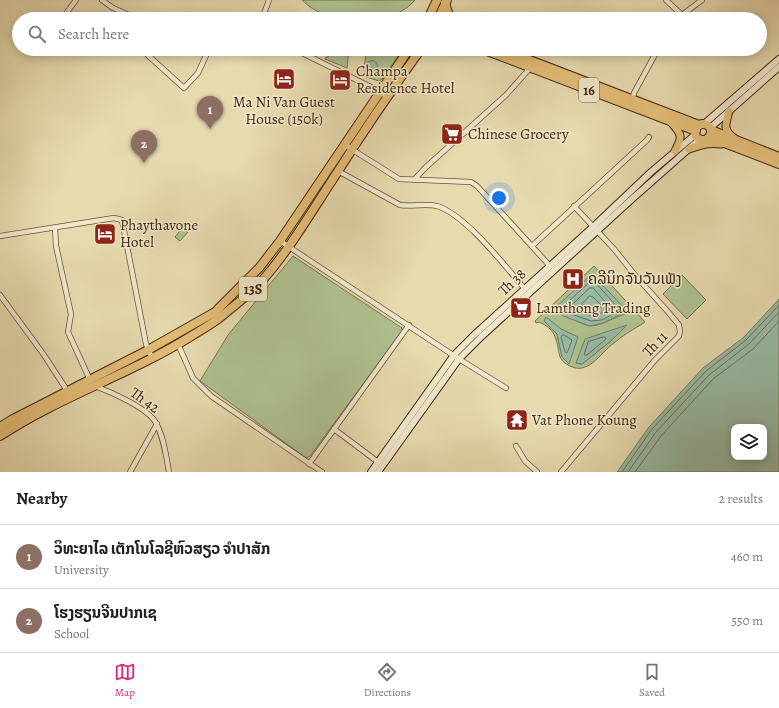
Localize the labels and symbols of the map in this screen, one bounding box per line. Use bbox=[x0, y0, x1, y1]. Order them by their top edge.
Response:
place label: Champa Residence Hotel bbox=[356, 61, 455, 98]
hotel icon: Ma Ni Van Guest House (150k) bbox=[271, 66, 297, 92]
hotel icon: Champa Residence Hotel bbox=[327, 67, 353, 93]
road number: 16 bbox=[579, 78, 599, 102]
place label: Ma Ni Van Guest House (150k) bbox=[233, 92, 335, 129]
pin: 1 bbox=[197, 96, 223, 129]
supermarket icon: Chinese Grocery bbox=[439, 121, 465, 147]
place label: Chinese Grocery bbox=[468, 124, 569, 144]
pin: 2 bbox=[131, 130, 157, 163]
your location bbox=[489, 188, 509, 208]
place label: Phaythavone Hotel bbox=[120, 215, 198, 252]
hotel icon: Phaythavone Hotel bbox=[92, 221, 118, 247]
street label: Th 38 bbox=[494, 264, 530, 300]
hospital icon: ຄລີນິກຈັນວັນເພັງ bbox=[560, 266, 586, 292]
place label: ຄລີນິກຈັນວັນເພັງ bbox=[588, 269, 681, 289]
road number: 13S bbox=[239, 277, 267, 301]
supermarket icon: Lamthong Trading bbox=[508, 295, 534, 321]
place label: Lamthong Trading bbox=[536, 298, 651, 318]
street label: Th 11 bbox=[638, 327, 672, 361]
street label: Th 42 bbox=[126, 383, 164, 417]
temple icon: Vat Phone Koung bbox=[504, 407, 530, 433]
place label: Vat Phone Koung bbox=[531, 410, 637, 430]

